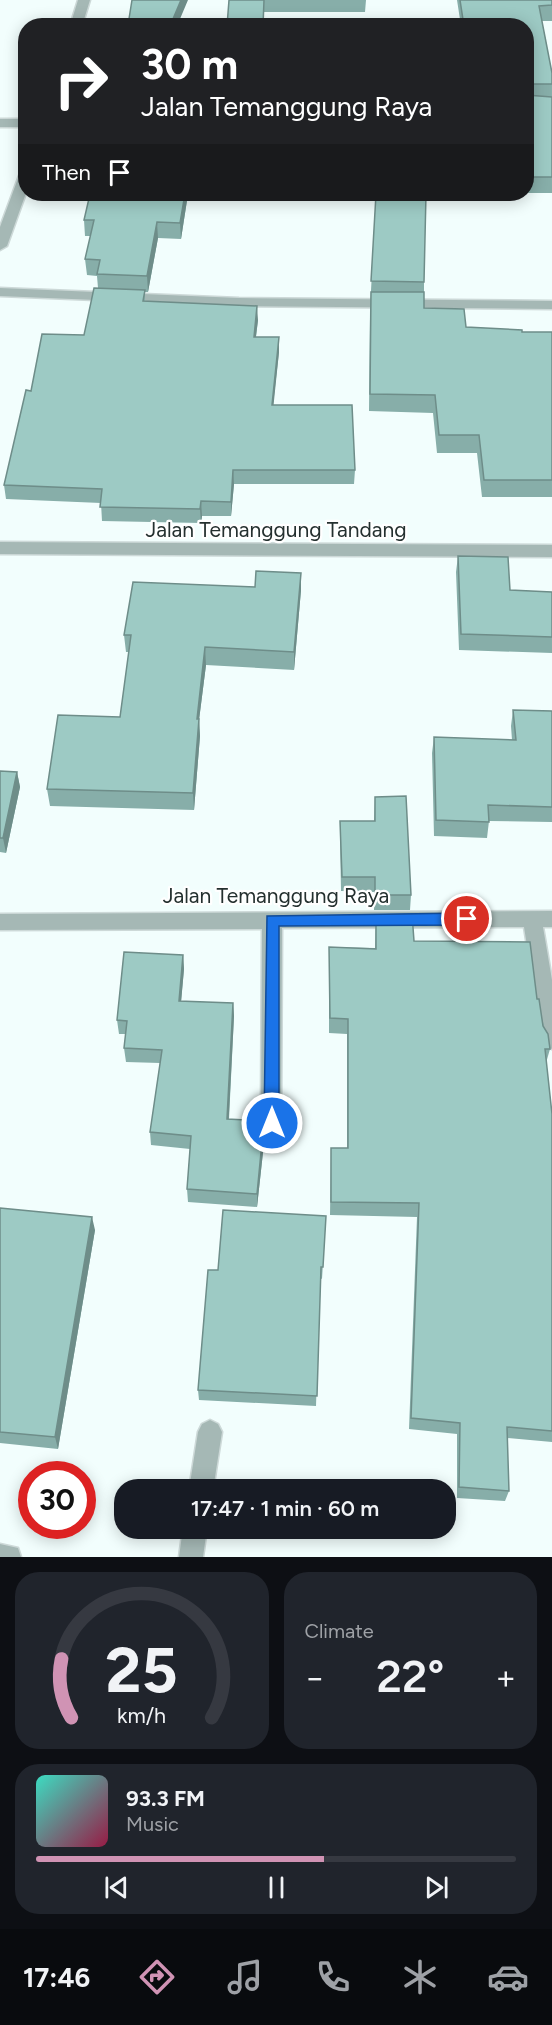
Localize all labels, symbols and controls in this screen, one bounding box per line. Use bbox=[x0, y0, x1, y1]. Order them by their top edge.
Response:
text: 30 m bbox=[141, 39, 238, 90]
icon: right bbox=[42, 42, 120, 120]
text: Jalan Temanggung Raya bbox=[141, 90, 432, 123]
icon: arrive bbox=[103, 156, 136, 189]
text: Then bbox=[42, 159, 91, 186]
street label: Jalan Temanggung Tandang bbox=[145, 517, 407, 542]
street label: Jalan Temanggung Raya bbox=[163, 883, 389, 908]
pin bbox=[441, 893, 492, 944]
icon: arrive bbox=[450, 902, 483, 935]
position arrow bbox=[240, 1091, 304, 1155]
speed limit sign: 30 bbox=[18, 1461, 96, 1539]
text: 17:47 · 1 min · 60 m bbox=[191, 1495, 379, 1522]
text: Climate bbox=[305, 1619, 374, 1643]
text: 25 bbox=[106, 1633, 178, 1708]
text: 22° bbox=[376, 1649, 444, 1703]
text: − bbox=[305, 1658, 325, 1697]
text: + bbox=[495, 1658, 516, 1697]
text: km/h bbox=[117, 1703, 166, 1728]
text: 93.3 FM bbox=[126, 1785, 205, 1812]
text: Music bbox=[126, 1812, 179, 1836]
icon: previous bbox=[100, 1871, 133, 1904]
icon: pause bbox=[260, 1871, 293, 1904]
icon: next bbox=[420, 1871, 453, 1904]
icon: directions bbox=[136, 1956, 178, 1998]
icon: music bbox=[224, 1956, 266, 1998]
icon: phone bbox=[312, 1956, 354, 1998]
icon: climate bbox=[399, 1956, 441, 1998]
icon: car bbox=[487, 1956, 529, 1998]
text: 17:46 bbox=[23, 1961, 90, 1994]

